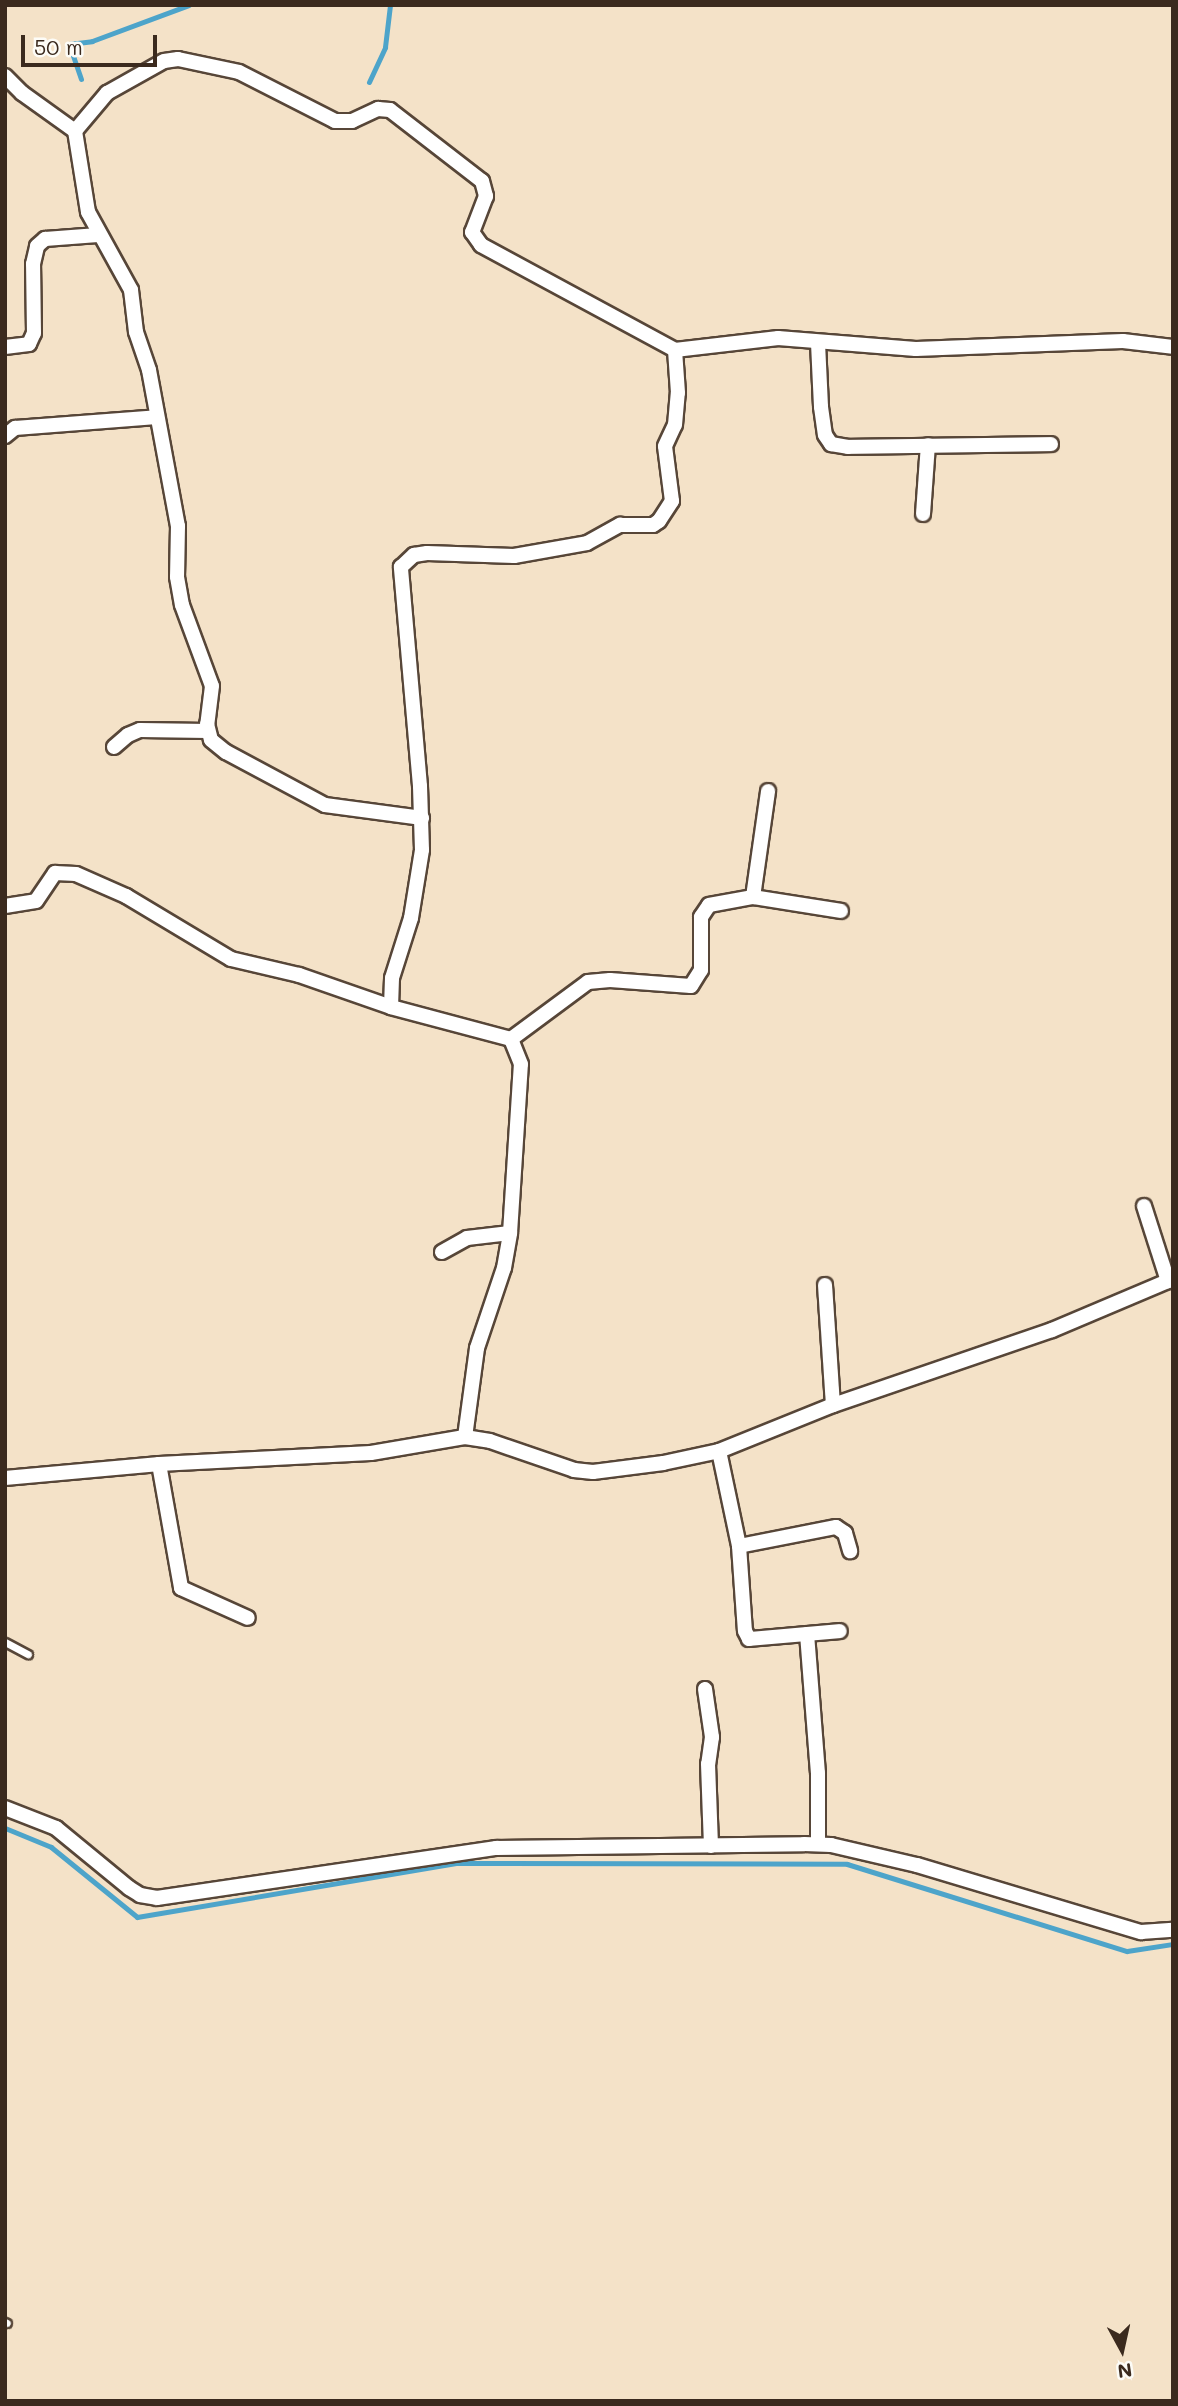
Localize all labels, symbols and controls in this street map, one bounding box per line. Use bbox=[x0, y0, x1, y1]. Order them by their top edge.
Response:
scale bar bbox=[24, 21, 161, 65]
text: 50 m bbox=[34, 33, 83, 60]
north arrow bbox=[1087, 2315, 1157, 2385]
text: N bbox=[1116, 2358, 1134, 2385]

